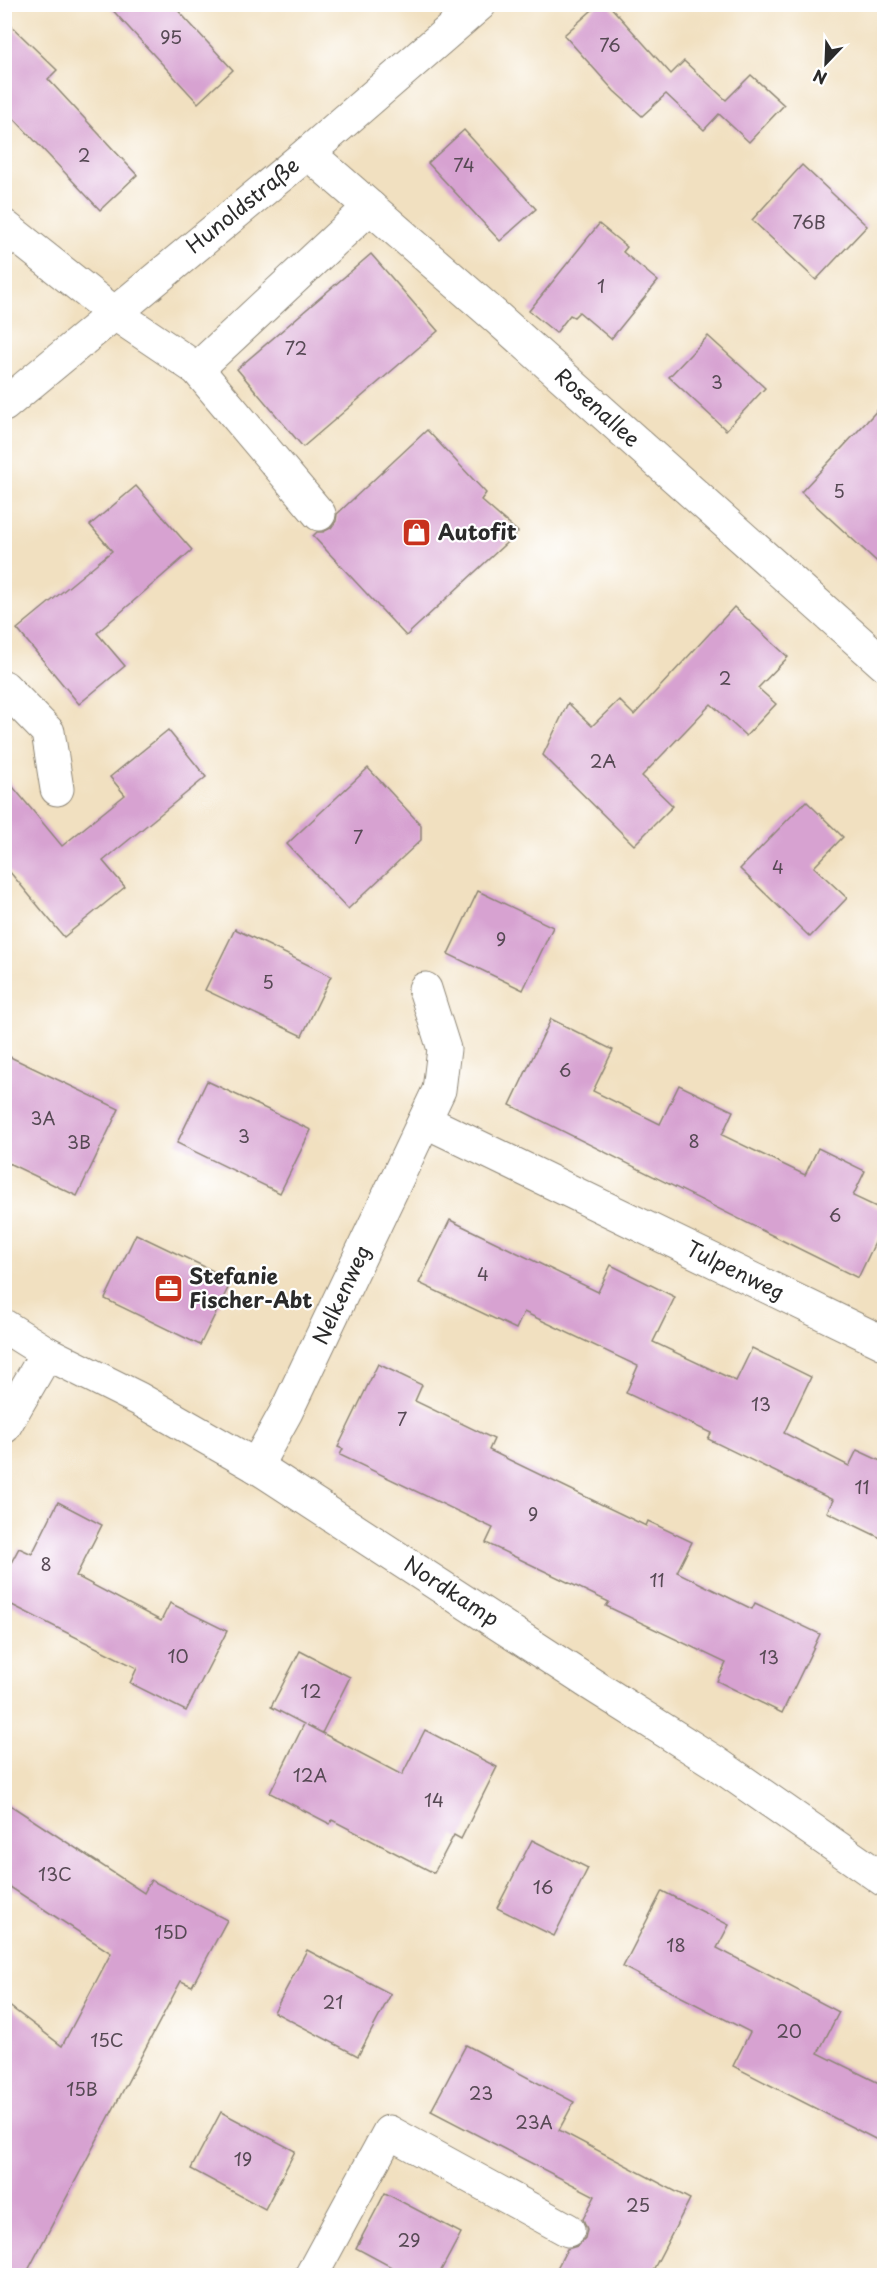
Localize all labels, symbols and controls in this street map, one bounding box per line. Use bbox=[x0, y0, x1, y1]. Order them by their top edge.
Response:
house number: 95 bbox=[160, 23, 182, 50]
house number: 76 bbox=[599, 31, 621, 58]
north arrow bbox=[796, 33, 856, 93]
text: N bbox=[809, 64, 830, 91]
house number: 2 bbox=[78, 141, 90, 168]
street label: Hunoldstraße bbox=[178, 149, 305, 260]
house number: 74 bbox=[453, 151, 475, 178]
house number: 76B bbox=[792, 208, 826, 235]
house number: 1 bbox=[597, 272, 605, 299]
house number: 72 bbox=[285, 334, 307, 361]
street label: Rosenallee bbox=[548, 359, 648, 454]
house number: 3 bbox=[711, 368, 723, 395]
house number: 5 bbox=[833, 477, 845, 504]
place label: Autofit bbox=[438, 515, 517, 547]
shop icon: Autofit bbox=[401, 517, 433, 549]
house number: 2 bbox=[719, 664, 731, 691]
house number: 2A bbox=[590, 747, 616, 774]
house number: 7 bbox=[353, 823, 363, 850]
house number: 4 bbox=[772, 853, 784, 880]
house number: 9 bbox=[496, 925, 506, 952]
house number: 5 bbox=[262, 968, 274, 995]
house number: 6 bbox=[559, 1056, 571, 1083]
house number: 3A bbox=[31, 1104, 55, 1131]
house number: 3 bbox=[238, 1122, 250, 1149]
house number: 8 bbox=[688, 1127, 700, 1154]
house number: 3B bbox=[67, 1128, 91, 1155]
house number: 6 bbox=[829, 1201, 841, 1228]
street label: Tulpenweg bbox=[681, 1231, 791, 1307]
street label: Nelkenweg bbox=[303, 1239, 377, 1349]
place label: Stefanie Fischer-Abt bbox=[189, 1259, 313, 1315]
house number: 4 bbox=[477, 1260, 489, 1287]
office icon: Stefanie Fischer-Abt bbox=[152, 1273, 184, 1305]
house number: 13 bbox=[751, 1390, 771, 1417]
house number: 7 bbox=[397, 1405, 407, 1432]
house number: 11 bbox=[854, 1473, 870, 1500]
house number: 9 bbox=[528, 1500, 538, 1527]
street label: Nordkamp bbox=[398, 1547, 506, 1633]
house number: 8 bbox=[40, 1550, 52, 1577]
house number: 11 bbox=[649, 1566, 665, 1593]
house number: 10 bbox=[167, 1642, 189, 1669]
house number: 13 bbox=[759, 1643, 779, 1670]
house number: 12 bbox=[301, 1677, 321, 1704]
house number: 12A bbox=[293, 1761, 327, 1788]
house number: 14 bbox=[424, 1786, 444, 1813]
house number: 13C bbox=[38, 1860, 72, 1887]
house number: 16 bbox=[533, 1873, 553, 1900]
house number: 15D bbox=[154, 1918, 188, 1945]
house number: 18 bbox=[666, 1931, 686, 1958]
house number: 21 bbox=[323, 1988, 343, 2015]
house number: 20 bbox=[776, 2017, 802, 2044]
house number: 15C bbox=[90, 2026, 124, 2053]
house number: 15B bbox=[66, 2075, 98, 2102]
house number: 23 bbox=[469, 2079, 493, 2106]
house number: 23A bbox=[515, 2108, 553, 2135]
house number: 19 bbox=[234, 2145, 252, 2172]
house number: 25 bbox=[626, 2191, 650, 2218]
house number: 29 bbox=[398, 2226, 420, 2253]

